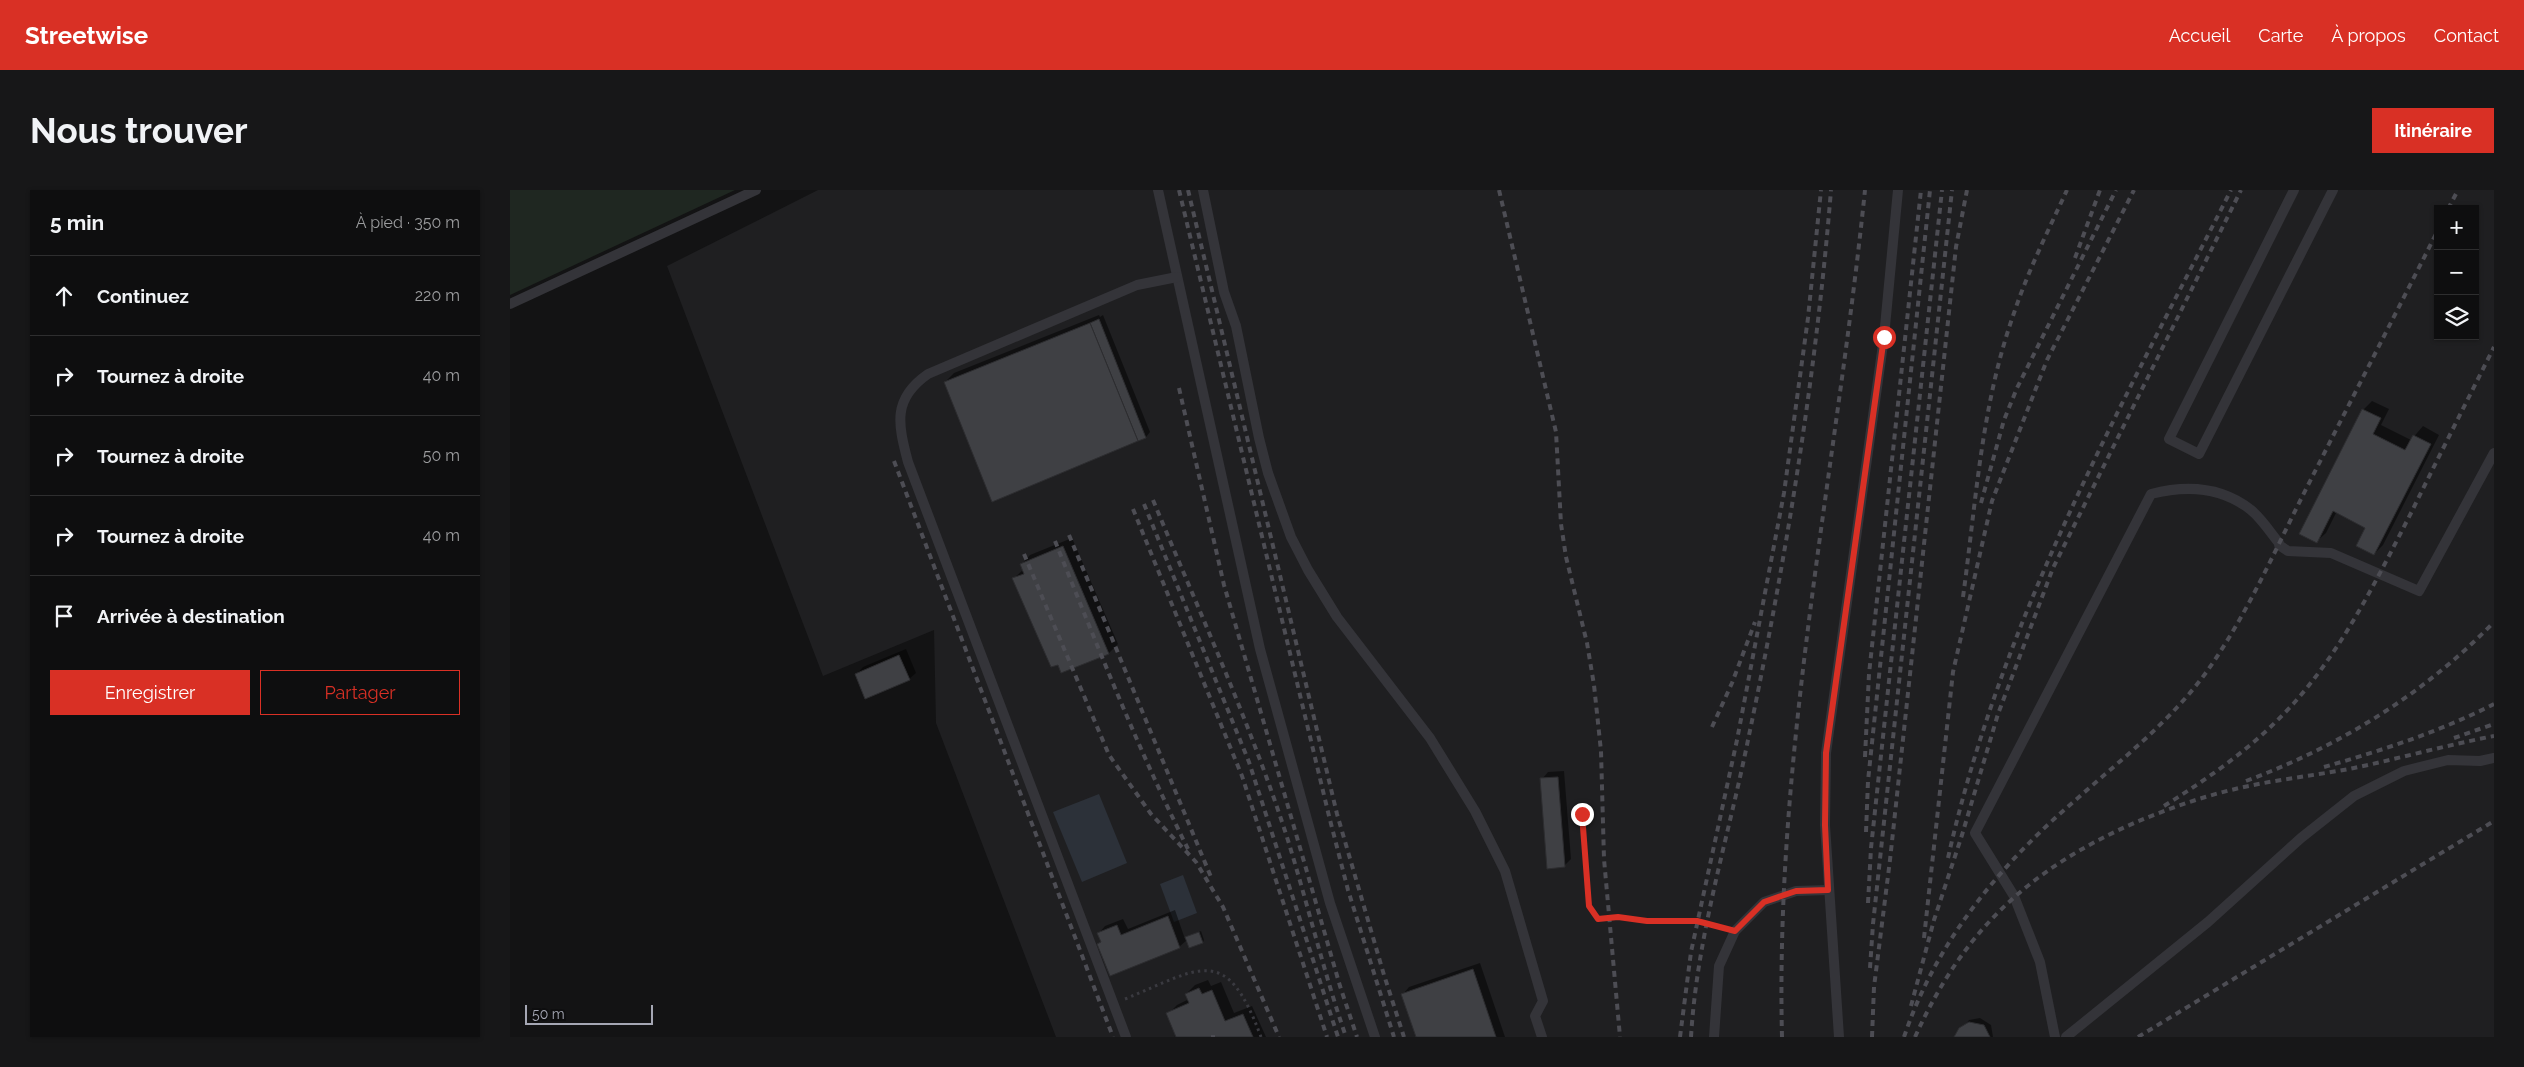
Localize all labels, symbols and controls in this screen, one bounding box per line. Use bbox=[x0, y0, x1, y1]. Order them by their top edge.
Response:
text: Streetwise bbox=[25, 21, 148, 50]
text: Accueil bbox=[2169, 25, 2230, 46]
text: Carte bbox=[2258, 25, 2303, 46]
text: À propos bbox=[2331, 25, 2406, 46]
text: Contact bbox=[2434, 25, 2499, 46]
button: Itinéraire bbox=[2372, 108, 2494, 153]
text: Nous trouver bbox=[30, 110, 248, 151]
map controls bbox=[2434, 205, 2479, 340]
button: + bbox=[2434, 205, 2479, 250]
text: 5 min bbox=[50, 210, 104, 235]
text: À pied · 350 m bbox=[356, 213, 460, 232]
button: − bbox=[2434, 250, 2479, 295]
icon: ahead bbox=[50, 282, 78, 310]
text: Continuez bbox=[97, 285, 189, 307]
text: 220 m bbox=[415, 286, 460, 305]
button: layers bbox=[2434, 295, 2479, 340]
route start bbox=[1873, 326, 1896, 349]
icon: right bbox=[50, 362, 78, 390]
text: Tournez à droite bbox=[97, 365, 244, 387]
text: 40 m bbox=[423, 366, 460, 385]
icon: right bbox=[50, 442, 78, 470]
text: Tournez à droite bbox=[97, 445, 244, 467]
text: 50 m bbox=[423, 446, 460, 465]
icon: right bbox=[50, 522, 78, 550]
text: Tournez à droite bbox=[97, 525, 244, 547]
text: 40 m bbox=[423, 526, 460, 545]
icon: arrive bbox=[50, 602, 78, 630]
text: Arrivée à destination bbox=[97, 605, 285, 627]
button: Enregistrer bbox=[50, 670, 250, 715]
button: Partager bbox=[260, 670, 460, 715]
route end bbox=[1571, 803, 1594, 826]
scale bar bbox=[525, 1002, 652, 1025]
text: 50 m bbox=[532, 1006, 565, 1022]

